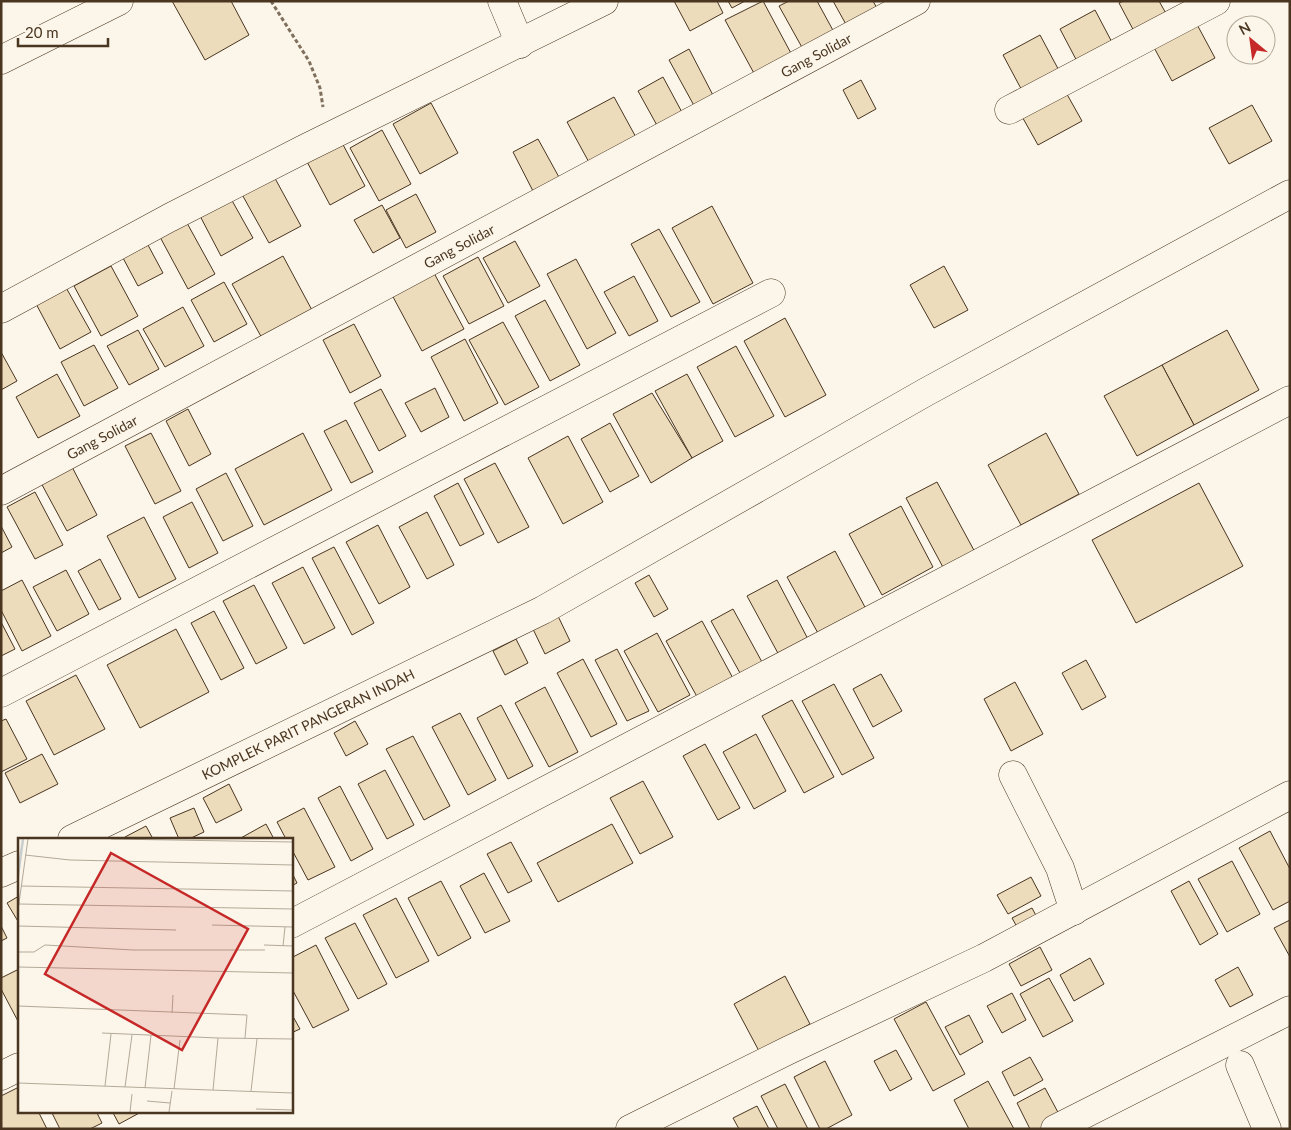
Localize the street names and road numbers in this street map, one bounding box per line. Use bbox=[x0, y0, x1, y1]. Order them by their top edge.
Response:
street label: Gang Solidar bbox=[778, 29, 854, 81]
street label: Gang Solidar bbox=[421, 220, 497, 272]
street label: Gang Solidar bbox=[64, 411, 140, 463]
street label: KOMPLEK PARIT PANGERAN INDAH bbox=[199, 665, 417, 783]

